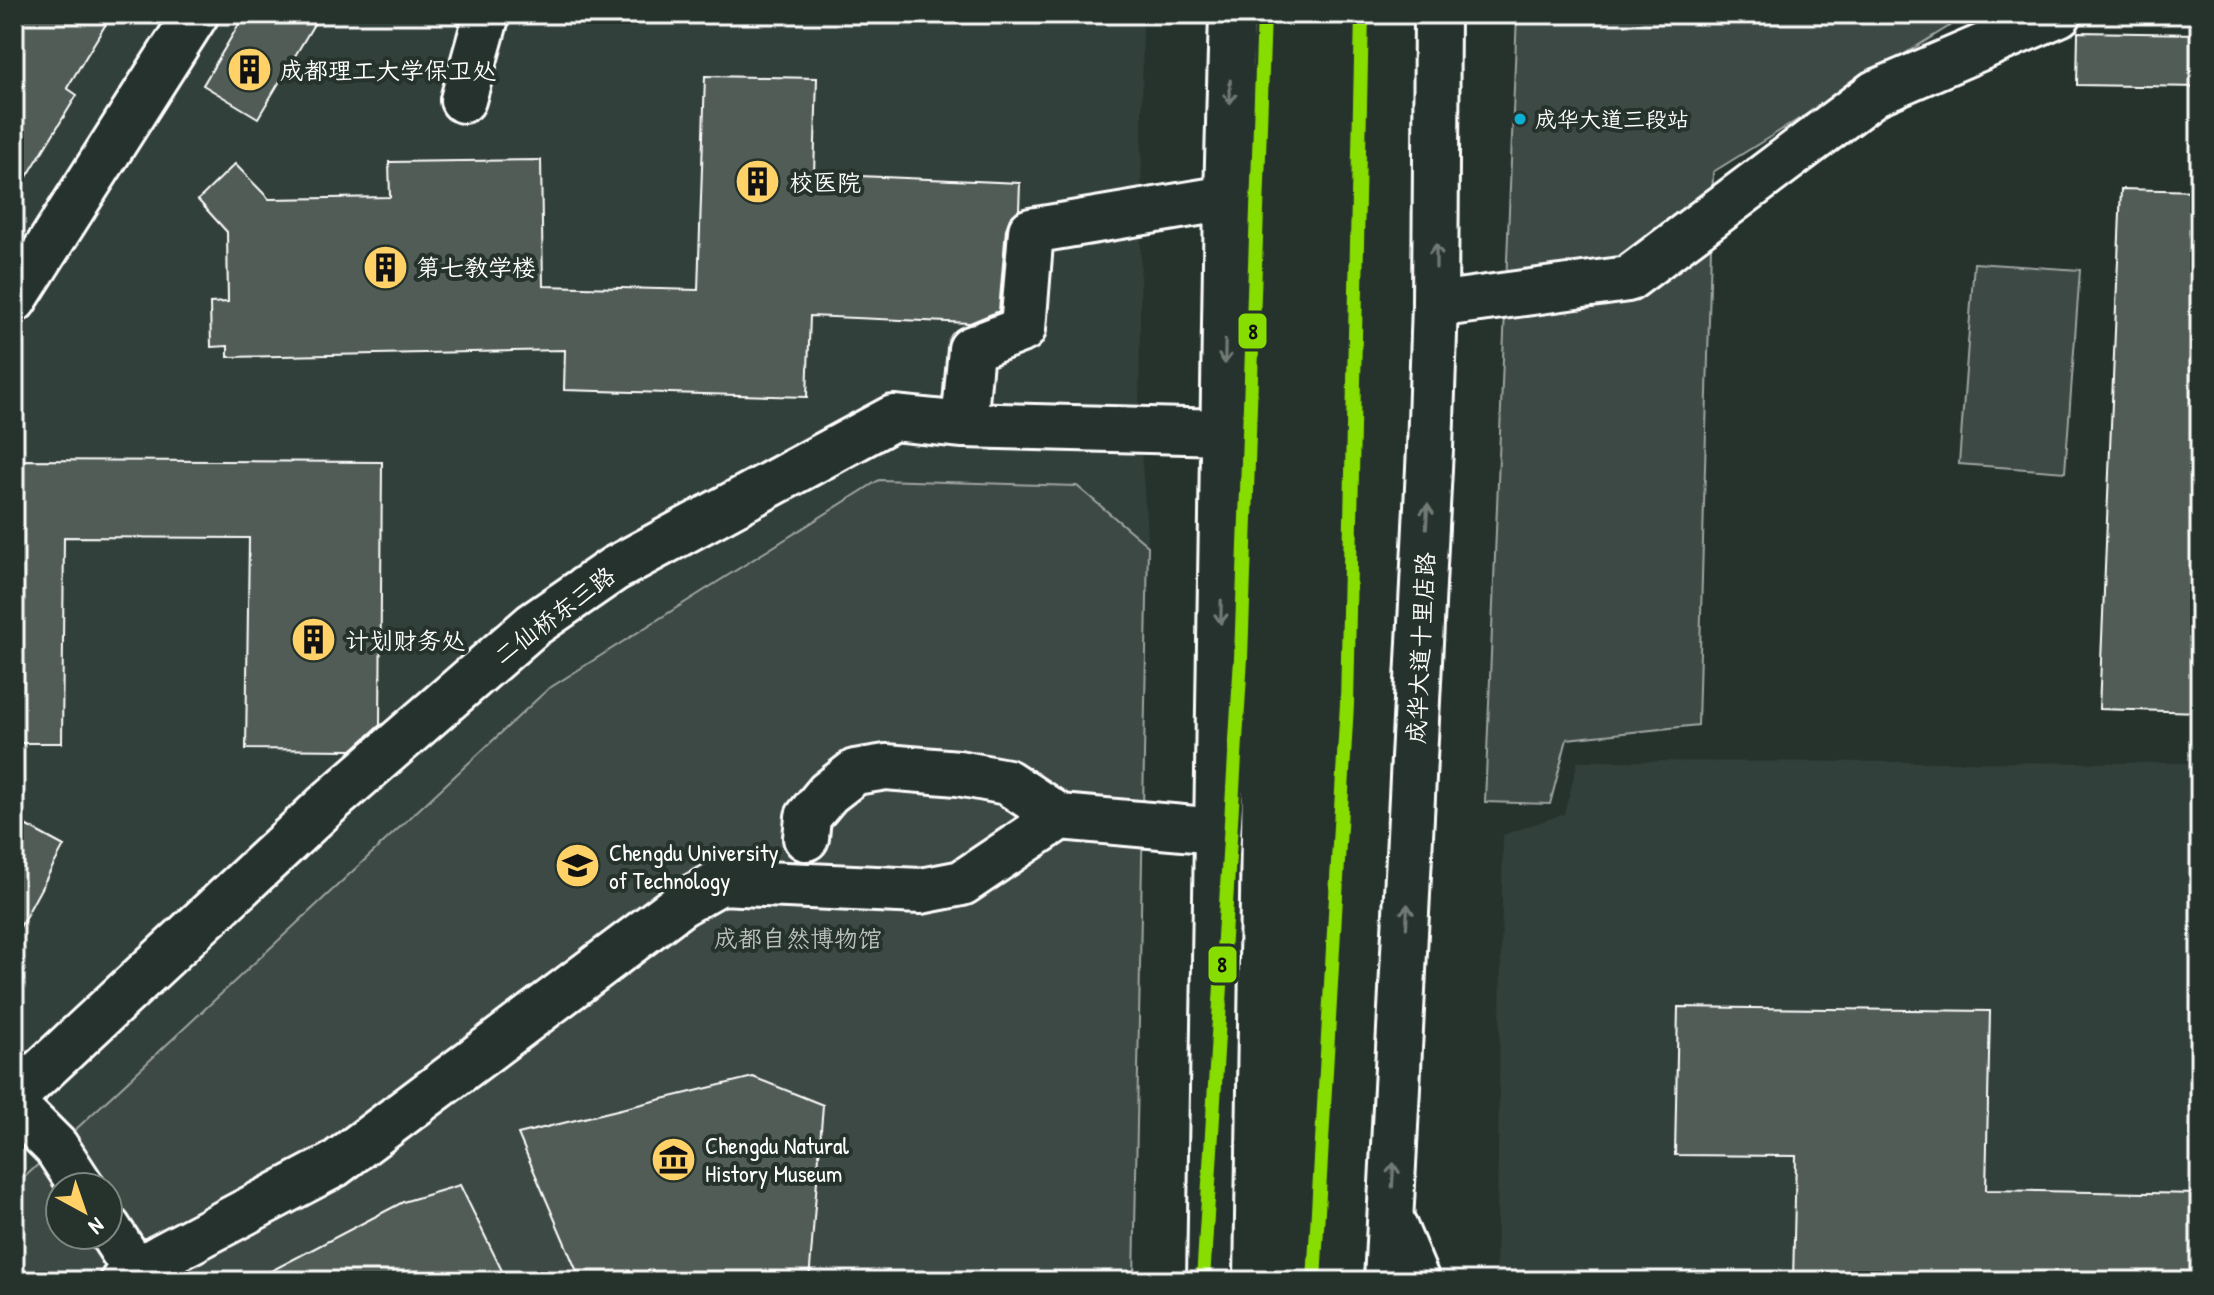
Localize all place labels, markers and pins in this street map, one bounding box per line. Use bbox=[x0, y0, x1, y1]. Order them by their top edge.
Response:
building icon: 成都理工大学保卫处 bbox=[225, 46, 273, 94]
place label: 成都理工大学保卫处 bbox=[280, 54, 496, 86]
place label: 成华大道三段站 bbox=[1535, 104, 1689, 134]
marker: 成华大道三段站 bbox=[1512, 111, 1528, 127]
building icon: 校医院 bbox=[734, 158, 782, 206]
place label: 校医院 bbox=[789, 166, 861, 198]
building icon: 第七教学楼 bbox=[361, 243, 409, 291]
place label: 第七教学楼 bbox=[416, 251, 536, 283]
building icon: 计划财务处 bbox=[290, 616, 338, 664]
place label: 计划财务处 bbox=[345, 624, 465, 656]
place label: Chengdu University of Technology bbox=[609, 836, 779, 896]
school or university icon: Chengdu University of Technology bbox=[554, 842, 602, 890]
place label: Chengdu Natural History Museum bbox=[705, 1129, 849, 1189]
museum icon: Chengdu Natural History Museum bbox=[650, 1135, 698, 1183]

